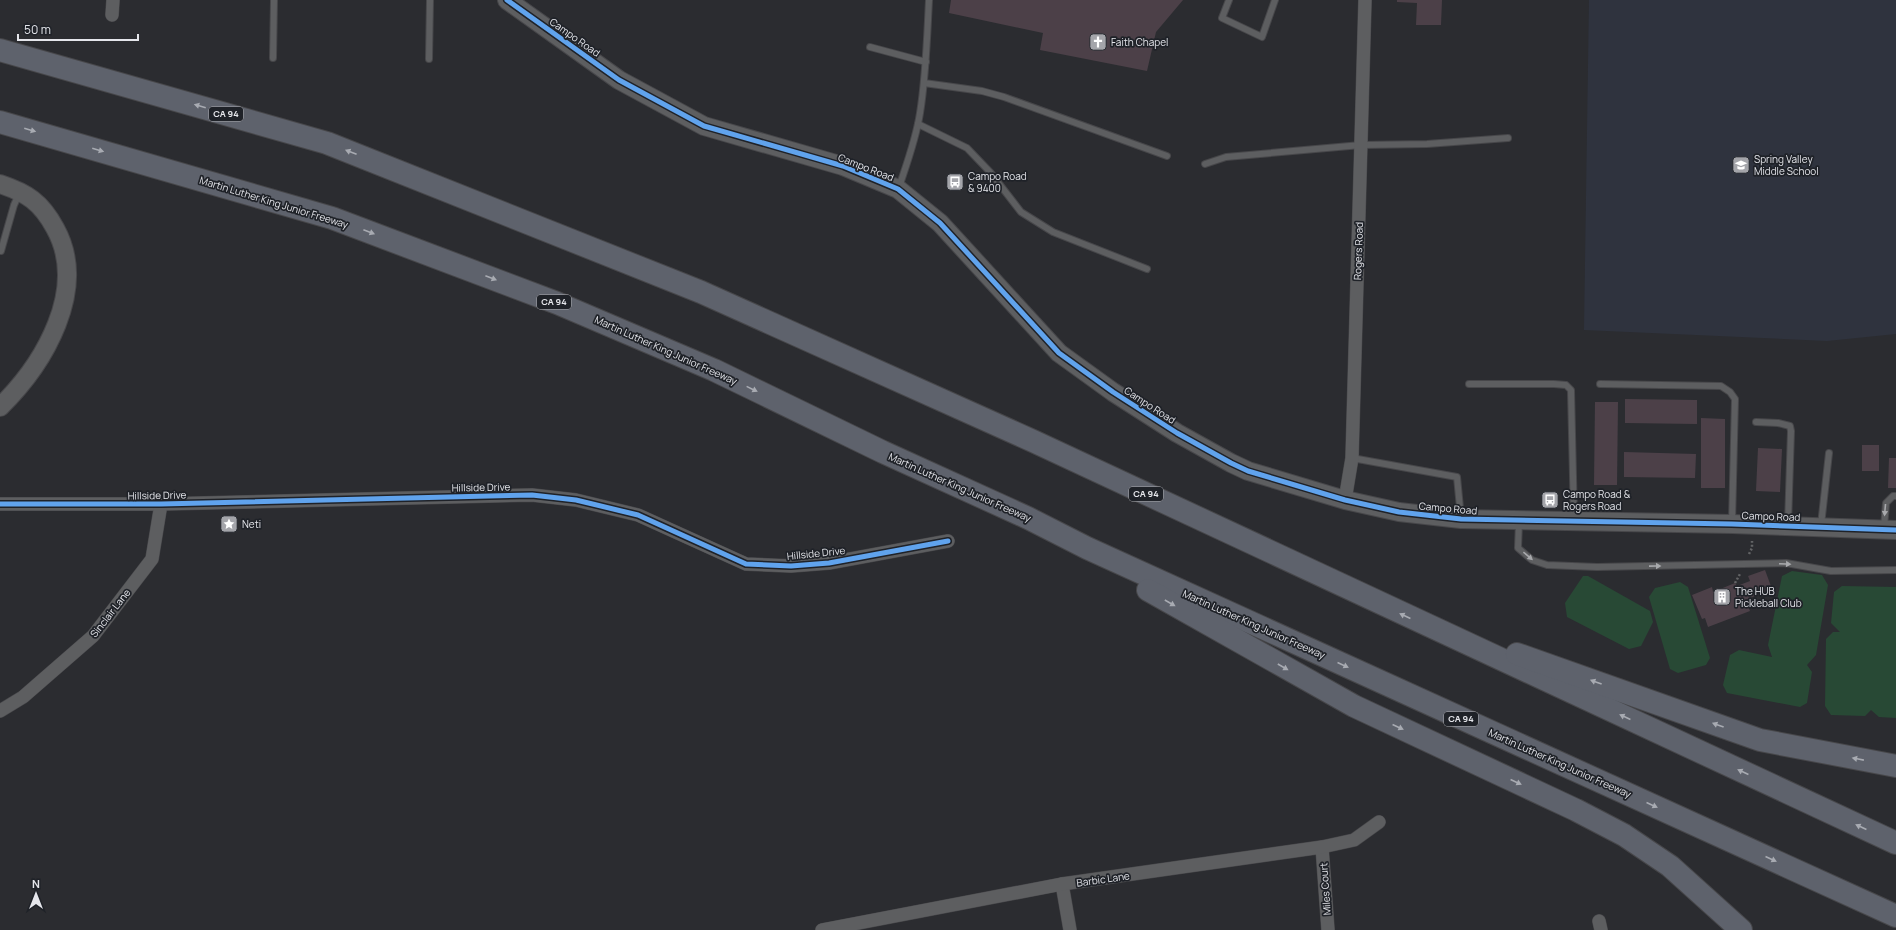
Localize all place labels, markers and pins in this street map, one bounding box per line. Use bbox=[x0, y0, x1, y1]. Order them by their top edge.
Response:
church icon: Faith Chapel bbox=[1088, 32, 1108, 52]
place label: Faith Chapel bbox=[1111, 35, 1168, 49]
place label: Spring Valley Middle School bbox=[1754, 152, 1819, 178]
school or university icon: Spring Valley Middle School bbox=[1731, 155, 1751, 175]
place label: Campo Road & 9400 bbox=[968, 169, 1027, 195]
bus stop icon: Campo Road & 9400 bbox=[945, 172, 965, 192]
place label: Campo Road & Rogers Road bbox=[1563, 487, 1631, 513]
bus stop icon: Campo Road & Rogers Road bbox=[1540, 490, 1560, 510]
place icon: Neti bbox=[219, 514, 239, 534]
place label: Neti bbox=[242, 517, 261, 531]
place label: The HUB Pickleball Club bbox=[1735, 584, 1802, 610]
building icon: The HUB Pickleball Club bbox=[1712, 587, 1732, 607]

